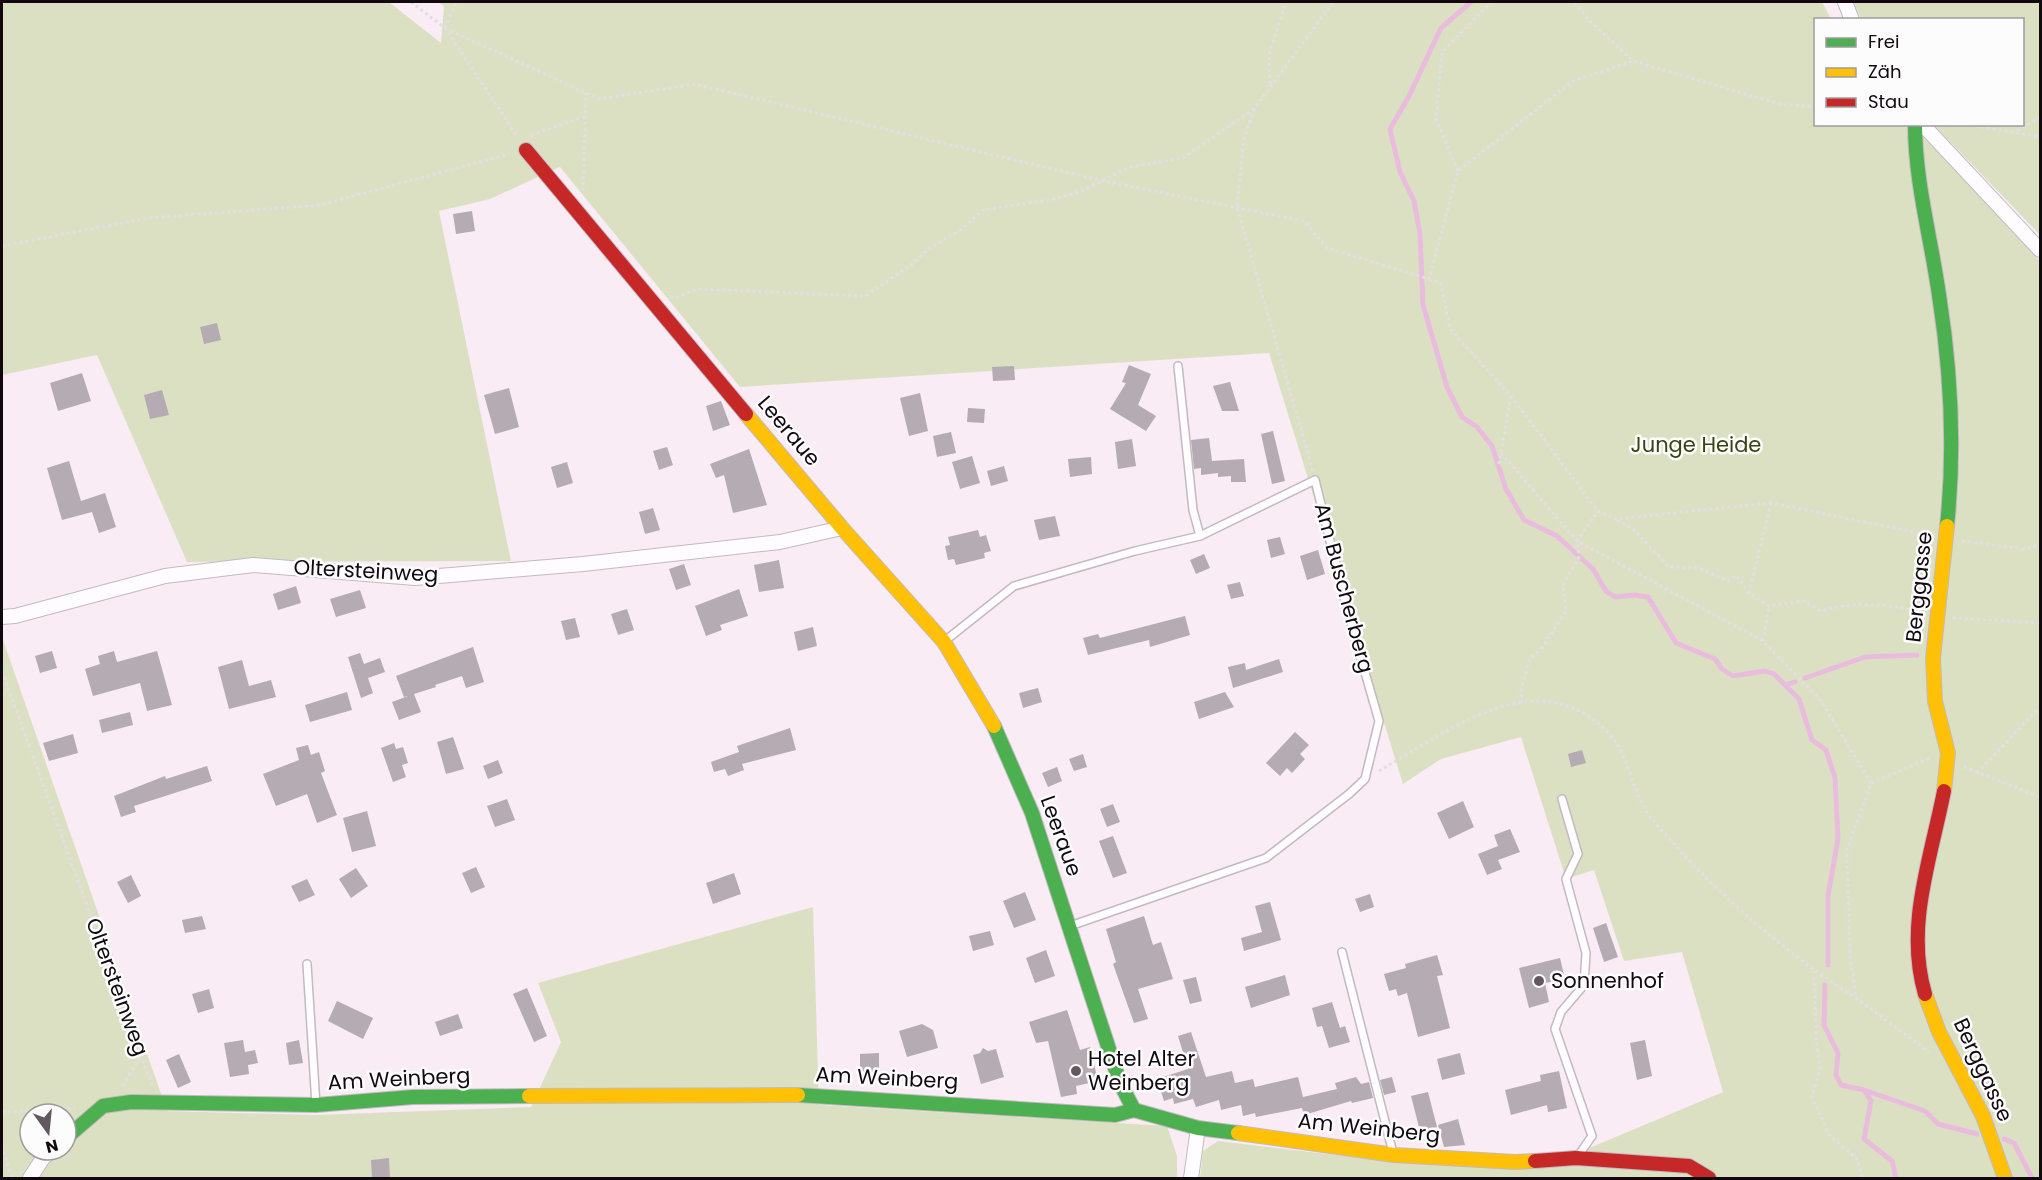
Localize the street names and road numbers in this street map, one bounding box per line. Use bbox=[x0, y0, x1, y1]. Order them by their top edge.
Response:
street label: Leeraue bbox=[751, 389, 827, 472]
street label: Am Buscherberg bbox=[1308, 500, 1381, 676]
street label: Berggasse bbox=[1898, 530, 1939, 644]
street label: Oltersteinweg bbox=[293, 552, 439, 589]
street label: Leeraue bbox=[1034, 792, 1089, 880]
street label: Oltersteinweg bbox=[79, 914, 156, 1060]
street label: Berggasse bbox=[1947, 1013, 2020, 1126]
street label: Am Weinberg bbox=[815, 1059, 959, 1096]
street label: Am Weinberg bbox=[327, 1060, 471, 1097]
street label: Am Weinberg bbox=[1297, 1106, 1442, 1149]

